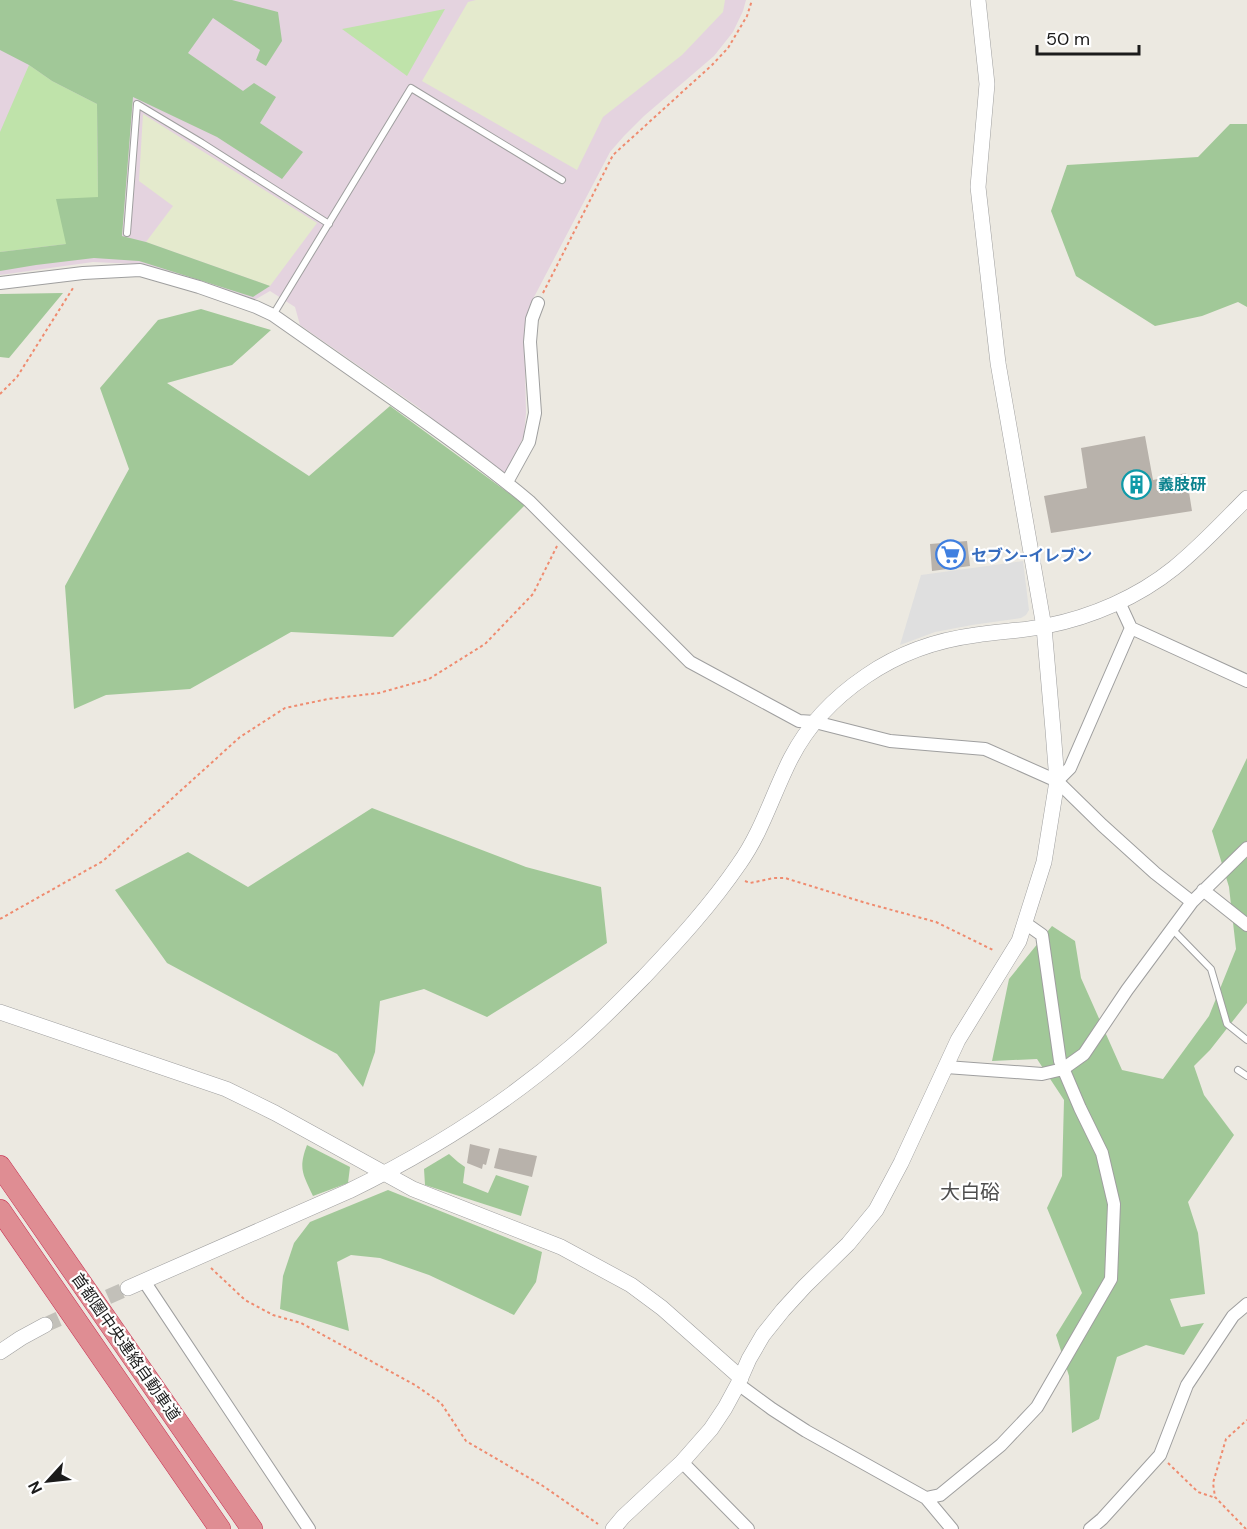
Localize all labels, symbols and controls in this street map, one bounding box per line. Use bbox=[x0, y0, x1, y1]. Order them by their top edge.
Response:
scale bar bbox=[1037, 18, 1139, 56]
text: 50 m bbox=[1046, 27, 1090, 51]
building icon: 義肢研 bbox=[1121, 468, 1153, 500]
place label: 義肢研 bbox=[1158, 474, 1206, 495]
supermarket icon: セブン-イレブン bbox=[934, 539, 966, 571]
place label: セブン-イレブン bbox=[971, 545, 1092, 566]
district label: 大白硲 bbox=[940, 1179, 1000, 1205]
street label: 首都圏中央連絡自動車道 bbox=[67, 1269, 185, 1425]
north arrow bbox=[18, 1451, 78, 1511]
text: N bbox=[23, 1478, 47, 1498]

